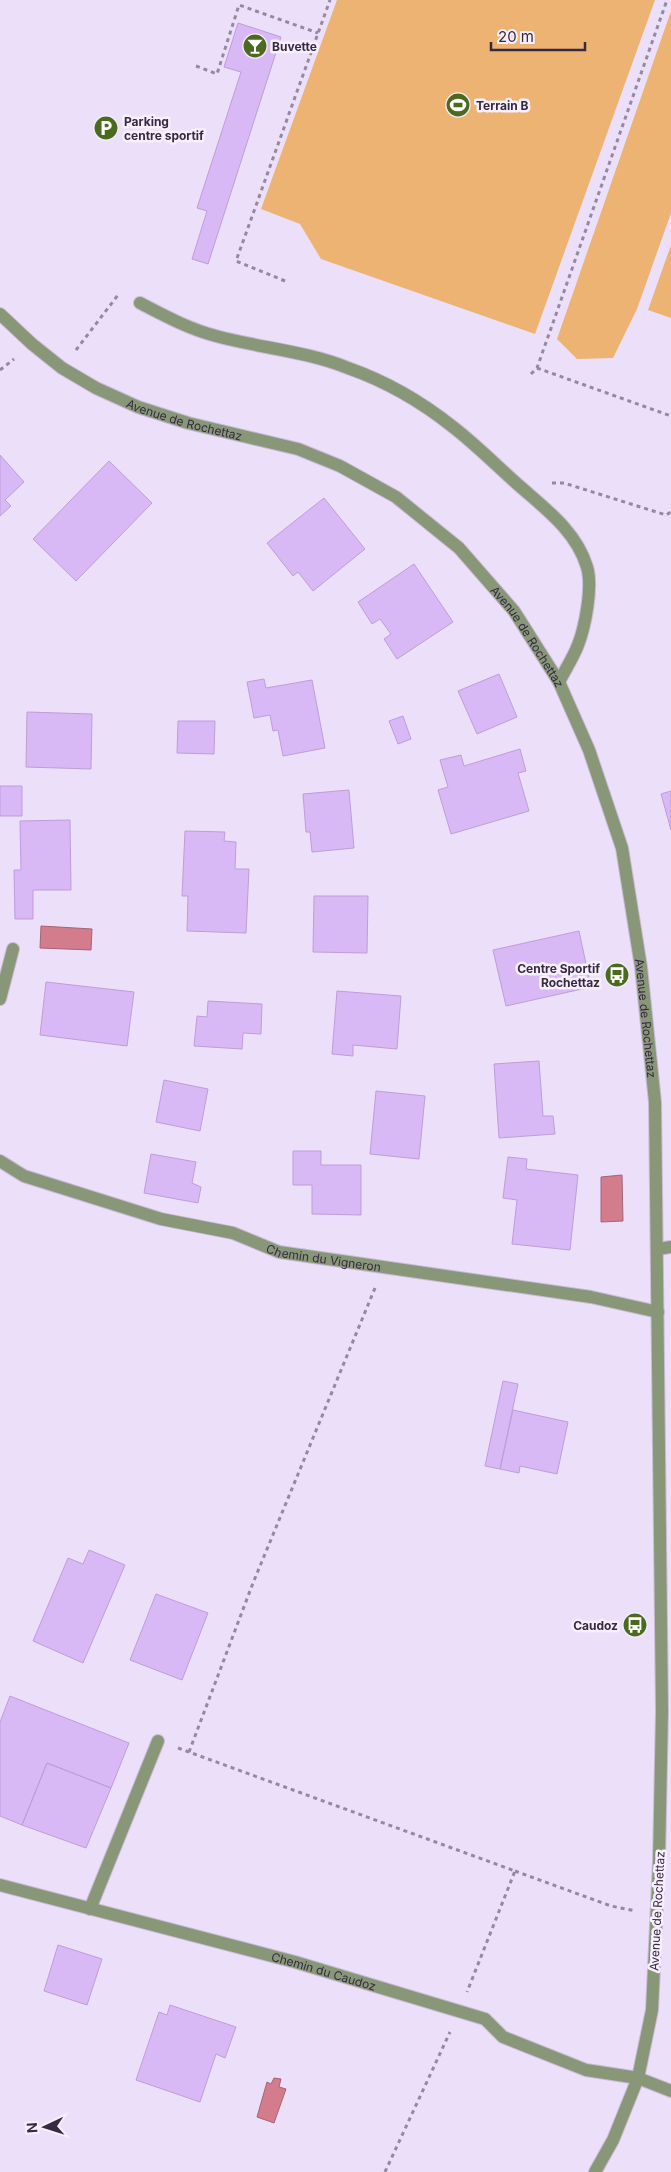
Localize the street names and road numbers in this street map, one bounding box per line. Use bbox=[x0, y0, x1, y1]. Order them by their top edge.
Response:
street label: Avenue de Rochettaz bbox=[124, 395, 244, 443]
street label: Avenue de Rochettaz bbox=[488, 582, 568, 689]
street label: Avenue de Rochettaz bbox=[632, 957, 660, 1079]
street label: Chemin du Vigneron bbox=[264, 1240, 382, 1274]
street label: Avenue de Rochettaz bbox=[646, 1851, 668, 1971]
street label: Chemin du Caudoz bbox=[270, 1949, 378, 1993]

